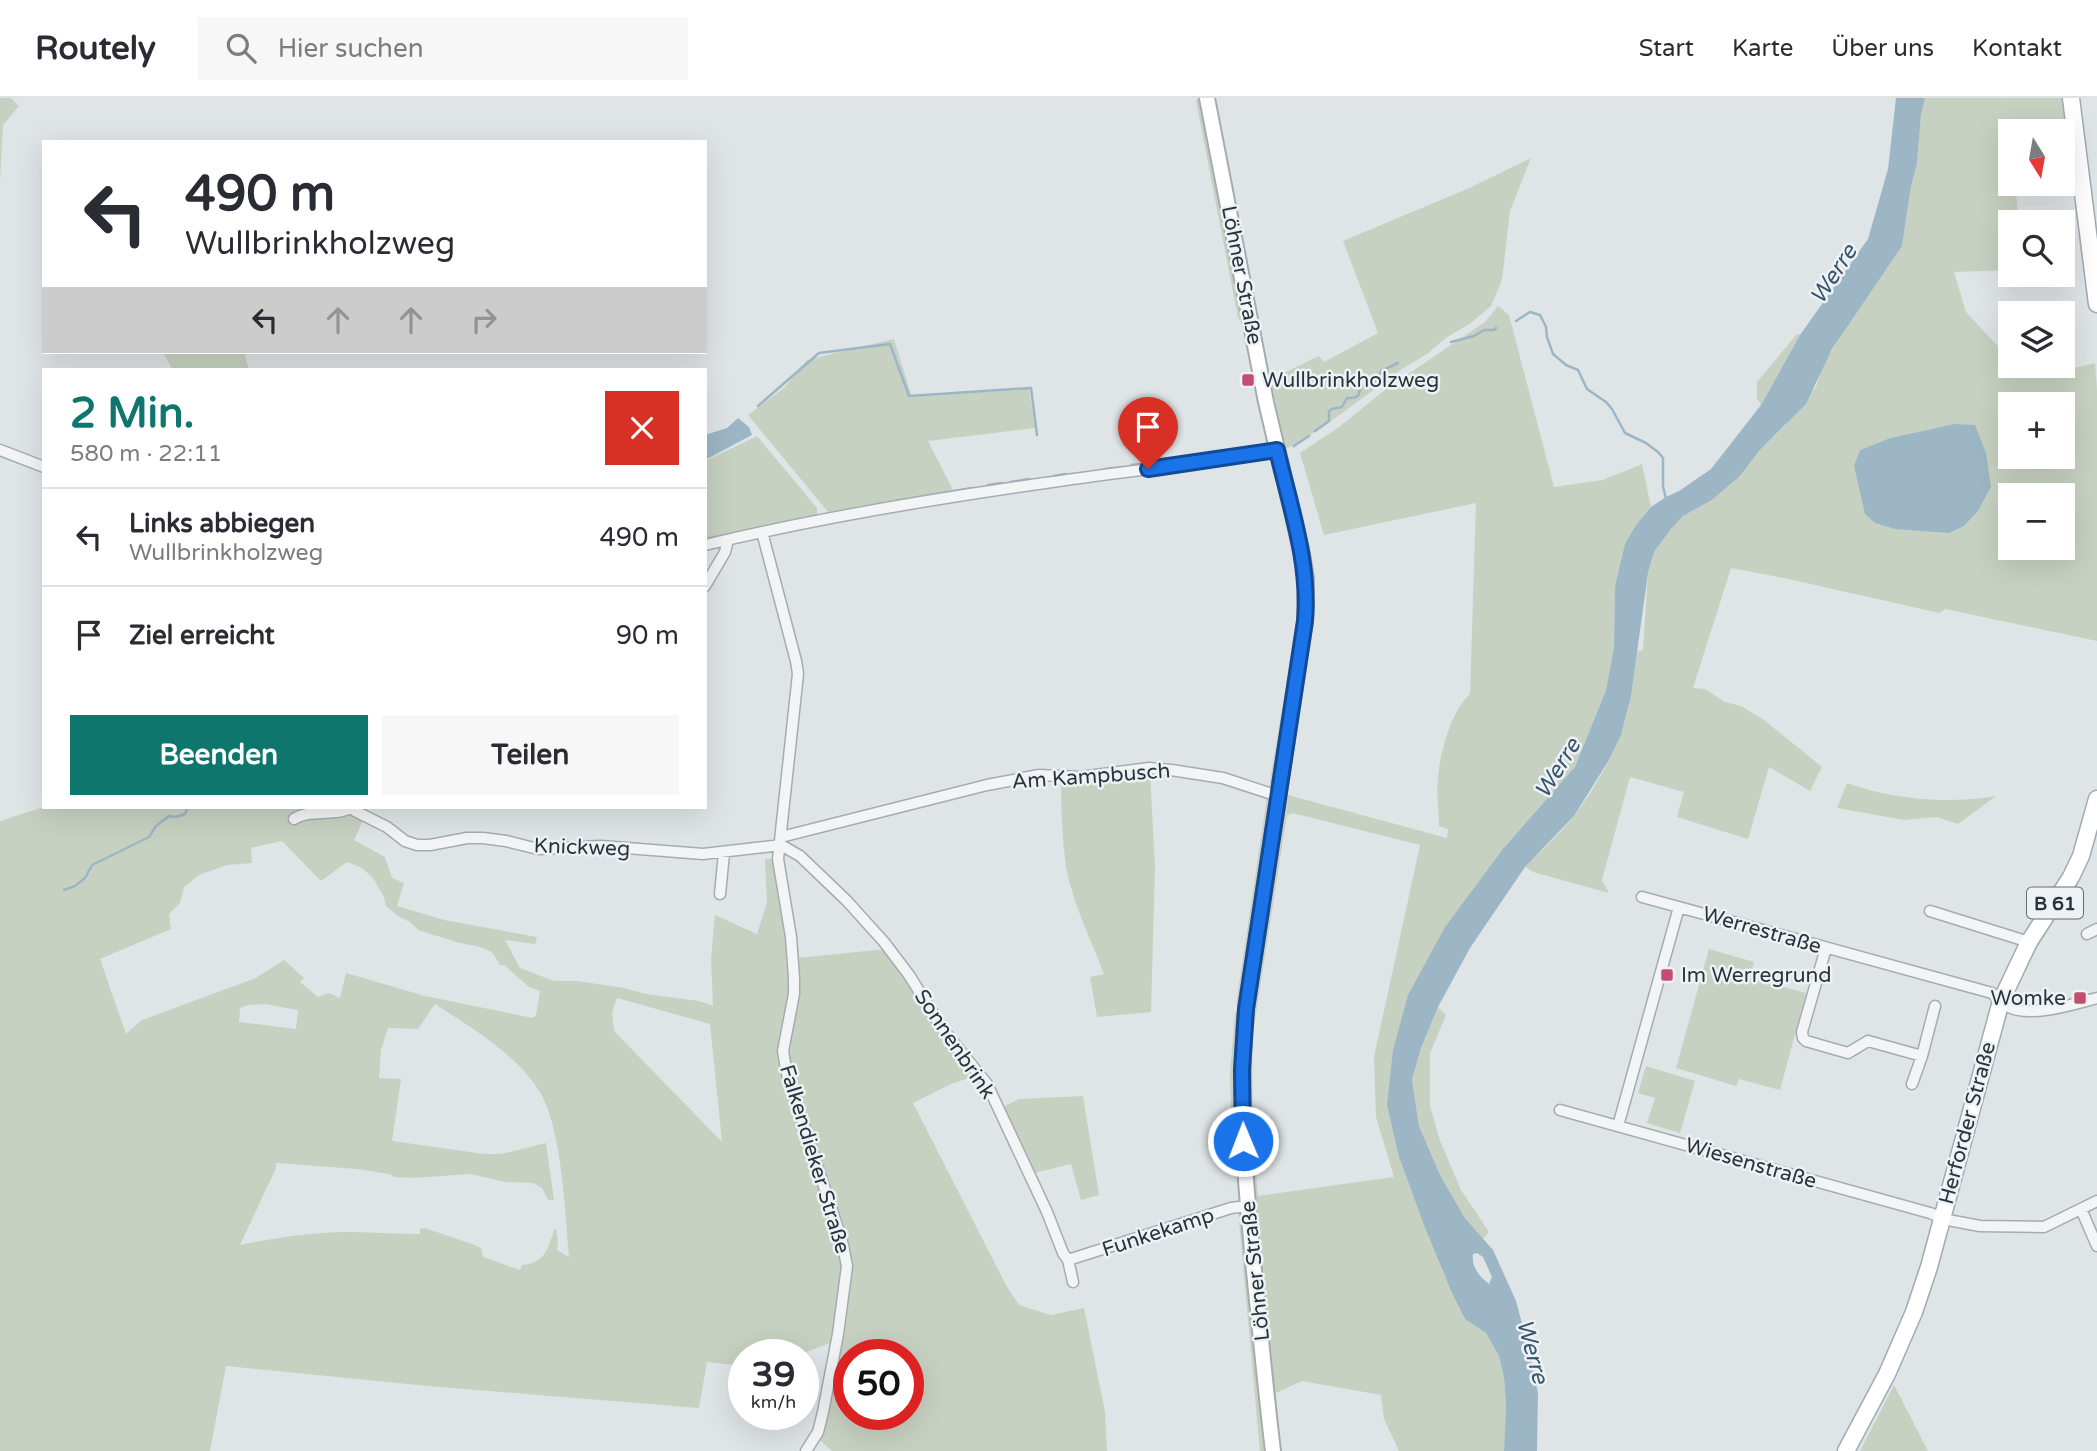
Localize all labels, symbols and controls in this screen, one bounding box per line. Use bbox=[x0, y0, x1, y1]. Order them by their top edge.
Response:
search box bbox=[198, 17, 688, 80]
text: Routely bbox=[35, 29, 156, 68]
icon: search bbox=[222, 29, 260, 67]
text: Hier suchen bbox=[278, 33, 424, 64]
text: Start bbox=[1639, 34, 1694, 63]
text: Karte bbox=[1732, 34, 1793, 63]
text: Über uns bbox=[1831, 34, 1934, 63]
text: Kontakt bbox=[1972, 34, 2062, 63]
north arrow bbox=[1998, 119, 2076, 196]
map controls bbox=[1998, 119, 2075, 560]
text: 490 m bbox=[185, 165, 335, 224]
icon: left bbox=[70, 168, 161, 259]
street label: Löhner Straße bbox=[1216, 204, 1267, 347]
button: search bbox=[1998, 210, 2075, 287]
text: Wullbrinkholzweg bbox=[185, 225, 455, 263]
water label: Werre bbox=[1804, 238, 1865, 310]
icon: left bbox=[246, 301, 284, 339]
icon: ahead bbox=[319, 301, 357, 339]
icon: ahead bbox=[392, 301, 430, 339]
icon: right bbox=[465, 301, 503, 339]
button: layers bbox=[1998, 301, 2075, 378]
place label: Wullbrinkholzweg bbox=[1262, 368, 1439, 393]
marker: Wullbrinkholzweg bbox=[1240, 372, 1256, 388]
text: 2 Min. bbox=[70, 388, 194, 439]
button: close bbox=[605, 391, 679, 465]
button: + bbox=[1998, 392, 2075, 469]
pin bbox=[1118, 397, 1178, 469]
icon: arrive bbox=[1129, 408, 1167, 446]
text: 580 m · 22:11 bbox=[70, 440, 222, 468]
button: − bbox=[1998, 483, 2075, 560]
text: Links abbiegen bbox=[129, 508, 315, 539]
icon: left bbox=[70, 518, 108, 556]
text: 490 m bbox=[599, 522, 679, 553]
text: Wullbrinkholzweg bbox=[129, 539, 323, 567]
icon: arrive bbox=[70, 616, 108, 654]
text: Ziel erreicht bbox=[129, 620, 275, 651]
text: 90 m bbox=[616, 620, 679, 651]
button: Beenden bbox=[70, 715, 368, 795]
button: Teilen bbox=[382, 715, 679, 795]
water label: Werre bbox=[1529, 732, 1588, 804]
street label: Am Kampbusch bbox=[1011, 758, 1171, 795]
street label: Knickweg bbox=[533, 833, 631, 862]
road number: B 61 bbox=[2027, 888, 2083, 918]
street label: Werrestraße bbox=[1700, 902, 1824, 959]
place label: Im Werregrund bbox=[1681, 963, 1831, 988]
marker: Im Werregrund bbox=[1659, 967, 1675, 983]
street label: Sonnenbrink bbox=[909, 985, 1000, 1104]
place label: Womke bbox=[1991, 986, 2066, 1011]
marker: Womke bbox=[2072, 990, 2088, 1006]
street label: Herforder Straße bbox=[1934, 1039, 2001, 1207]
street label: Falkendieker Straße bbox=[774, 1062, 855, 1257]
position arrow bbox=[1206, 1104, 1280, 1178]
street label: Wiesenstraße bbox=[1682, 1133, 1819, 1194]
street label: Löhner Straße bbox=[1236, 1200, 1275, 1342]
street label: Funkekamp bbox=[1099, 1203, 1217, 1262]
water label: Werre bbox=[1510, 1316, 1555, 1388]
speed limit sign: 50 bbox=[833, 1339, 924, 1430]
text: 39 bbox=[752, 1354, 795, 1396]
text: km/h bbox=[751, 1391, 796, 1413]

